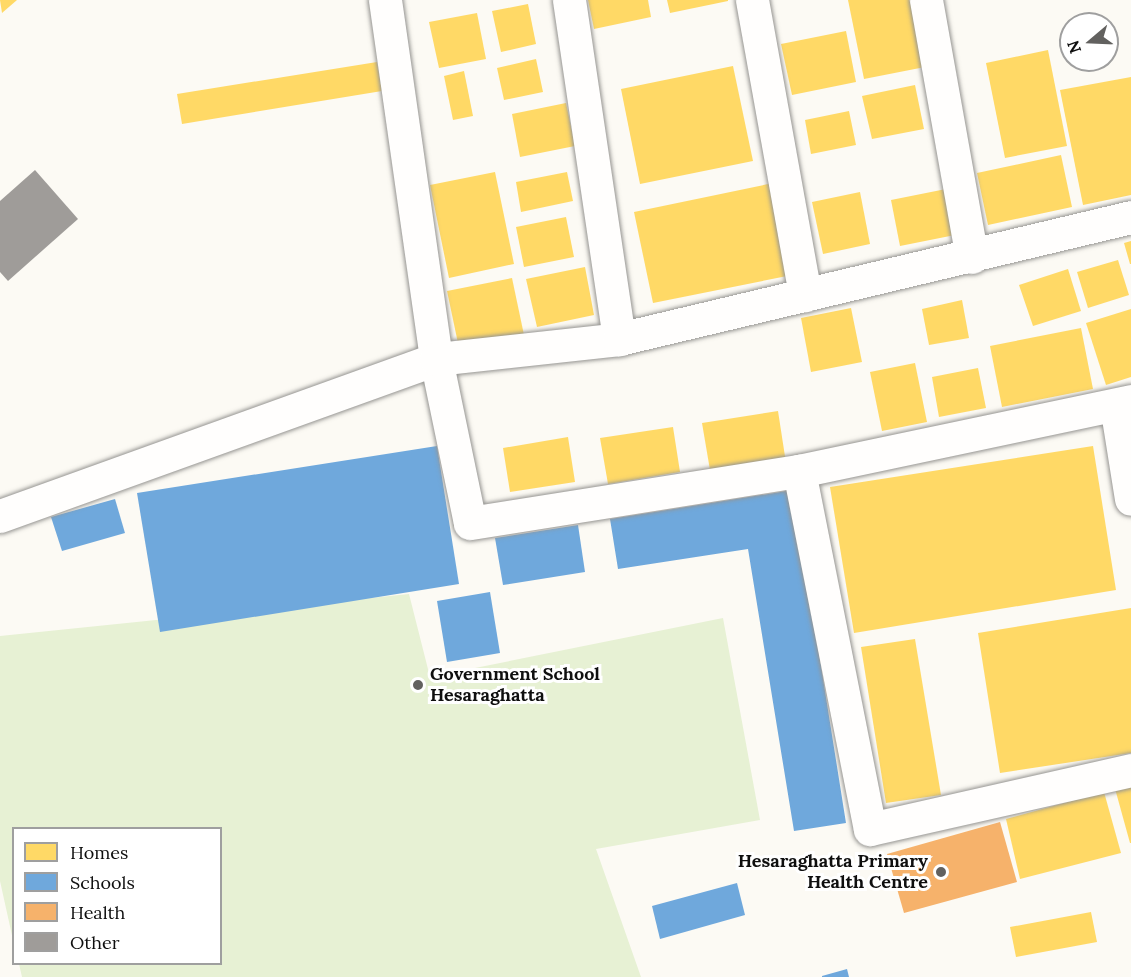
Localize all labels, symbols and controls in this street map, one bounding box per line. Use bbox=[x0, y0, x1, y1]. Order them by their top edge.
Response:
north arrow bbox=[1059, 12, 1119, 72]
text: N bbox=[1062, 38, 1085, 56]
place label: Government School Hesaraghatta bbox=[430, 664, 600, 706]
marker: Government School Hesaraghatta bbox=[411, 678, 425, 692]
legend bbox=[12, 827, 222, 965]
text: Homes bbox=[70, 841, 128, 864]
place label: Hesaraghatta Primary Health Centre bbox=[738, 851, 928, 894]
marker: Hesaraghatta Primary Health Centre bbox=[932, 863, 950, 881]
text: Schools bbox=[70, 871, 135, 894]
text: Health bbox=[70, 901, 125, 924]
text: Other bbox=[70, 931, 120, 954]

